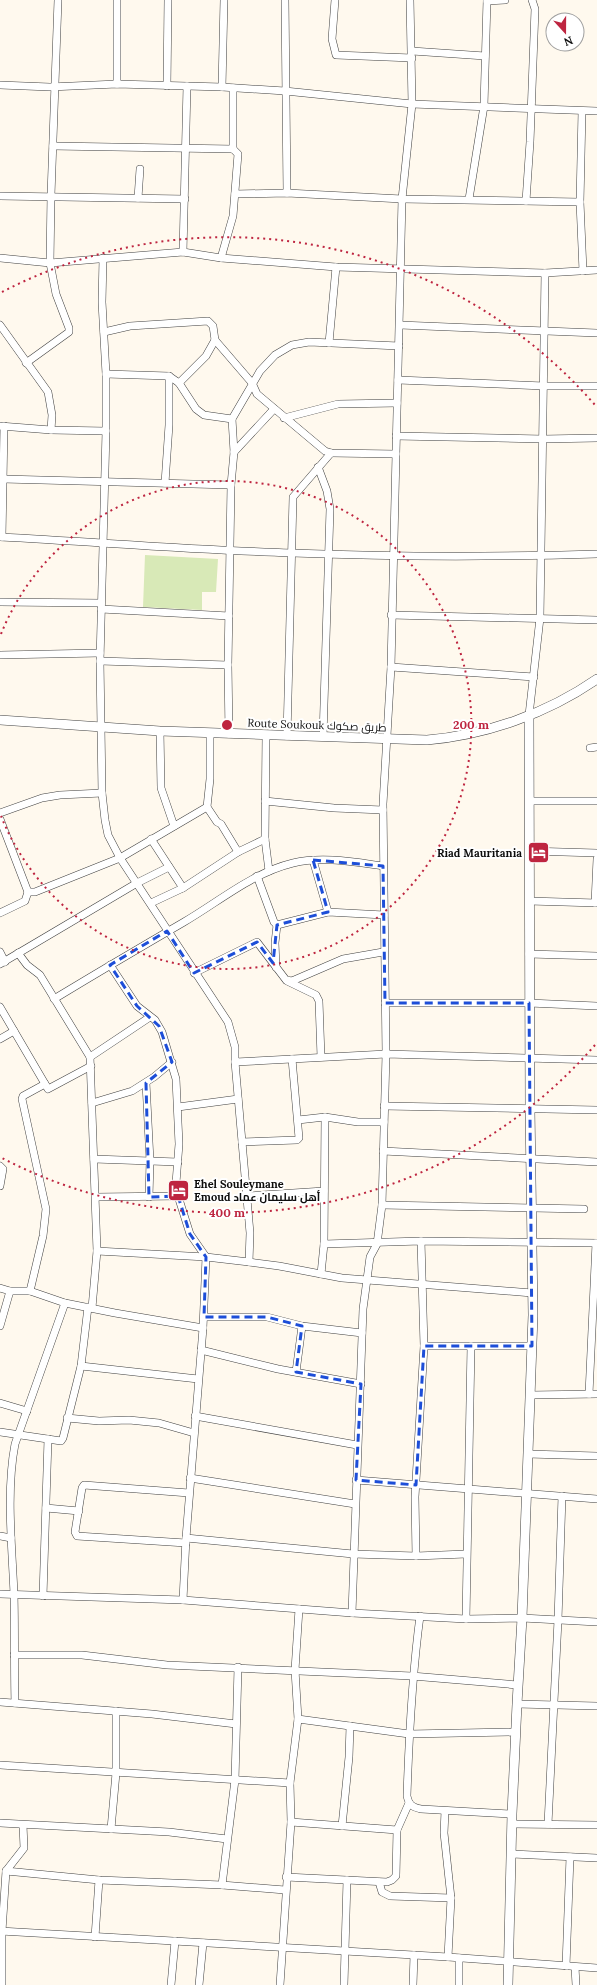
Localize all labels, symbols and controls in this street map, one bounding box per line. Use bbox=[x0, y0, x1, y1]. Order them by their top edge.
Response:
north arrow bbox=[545, 12, 585, 52]
text: N bbox=[562, 33, 575, 50]
street label: Route Soukouk طريق صكوك bbox=[247, 716, 387, 734]
text: 200 m bbox=[453, 717, 489, 732]
centre of rings bbox=[220, 718, 234, 732]
hotel icon: Riad Mauritania bbox=[525, 840, 551, 866]
place label: Riad Mauritania bbox=[437, 846, 522, 860]
hotel icon: Ehel Souleymane Emoud أهل سليمان عماد bbox=[166, 1177, 192, 1203]
place label: Ehel Souleymane Emoud أهل سليمان عماد bbox=[194, 1177, 321, 1204]
text: 400 m bbox=[209, 1205, 245, 1220]

